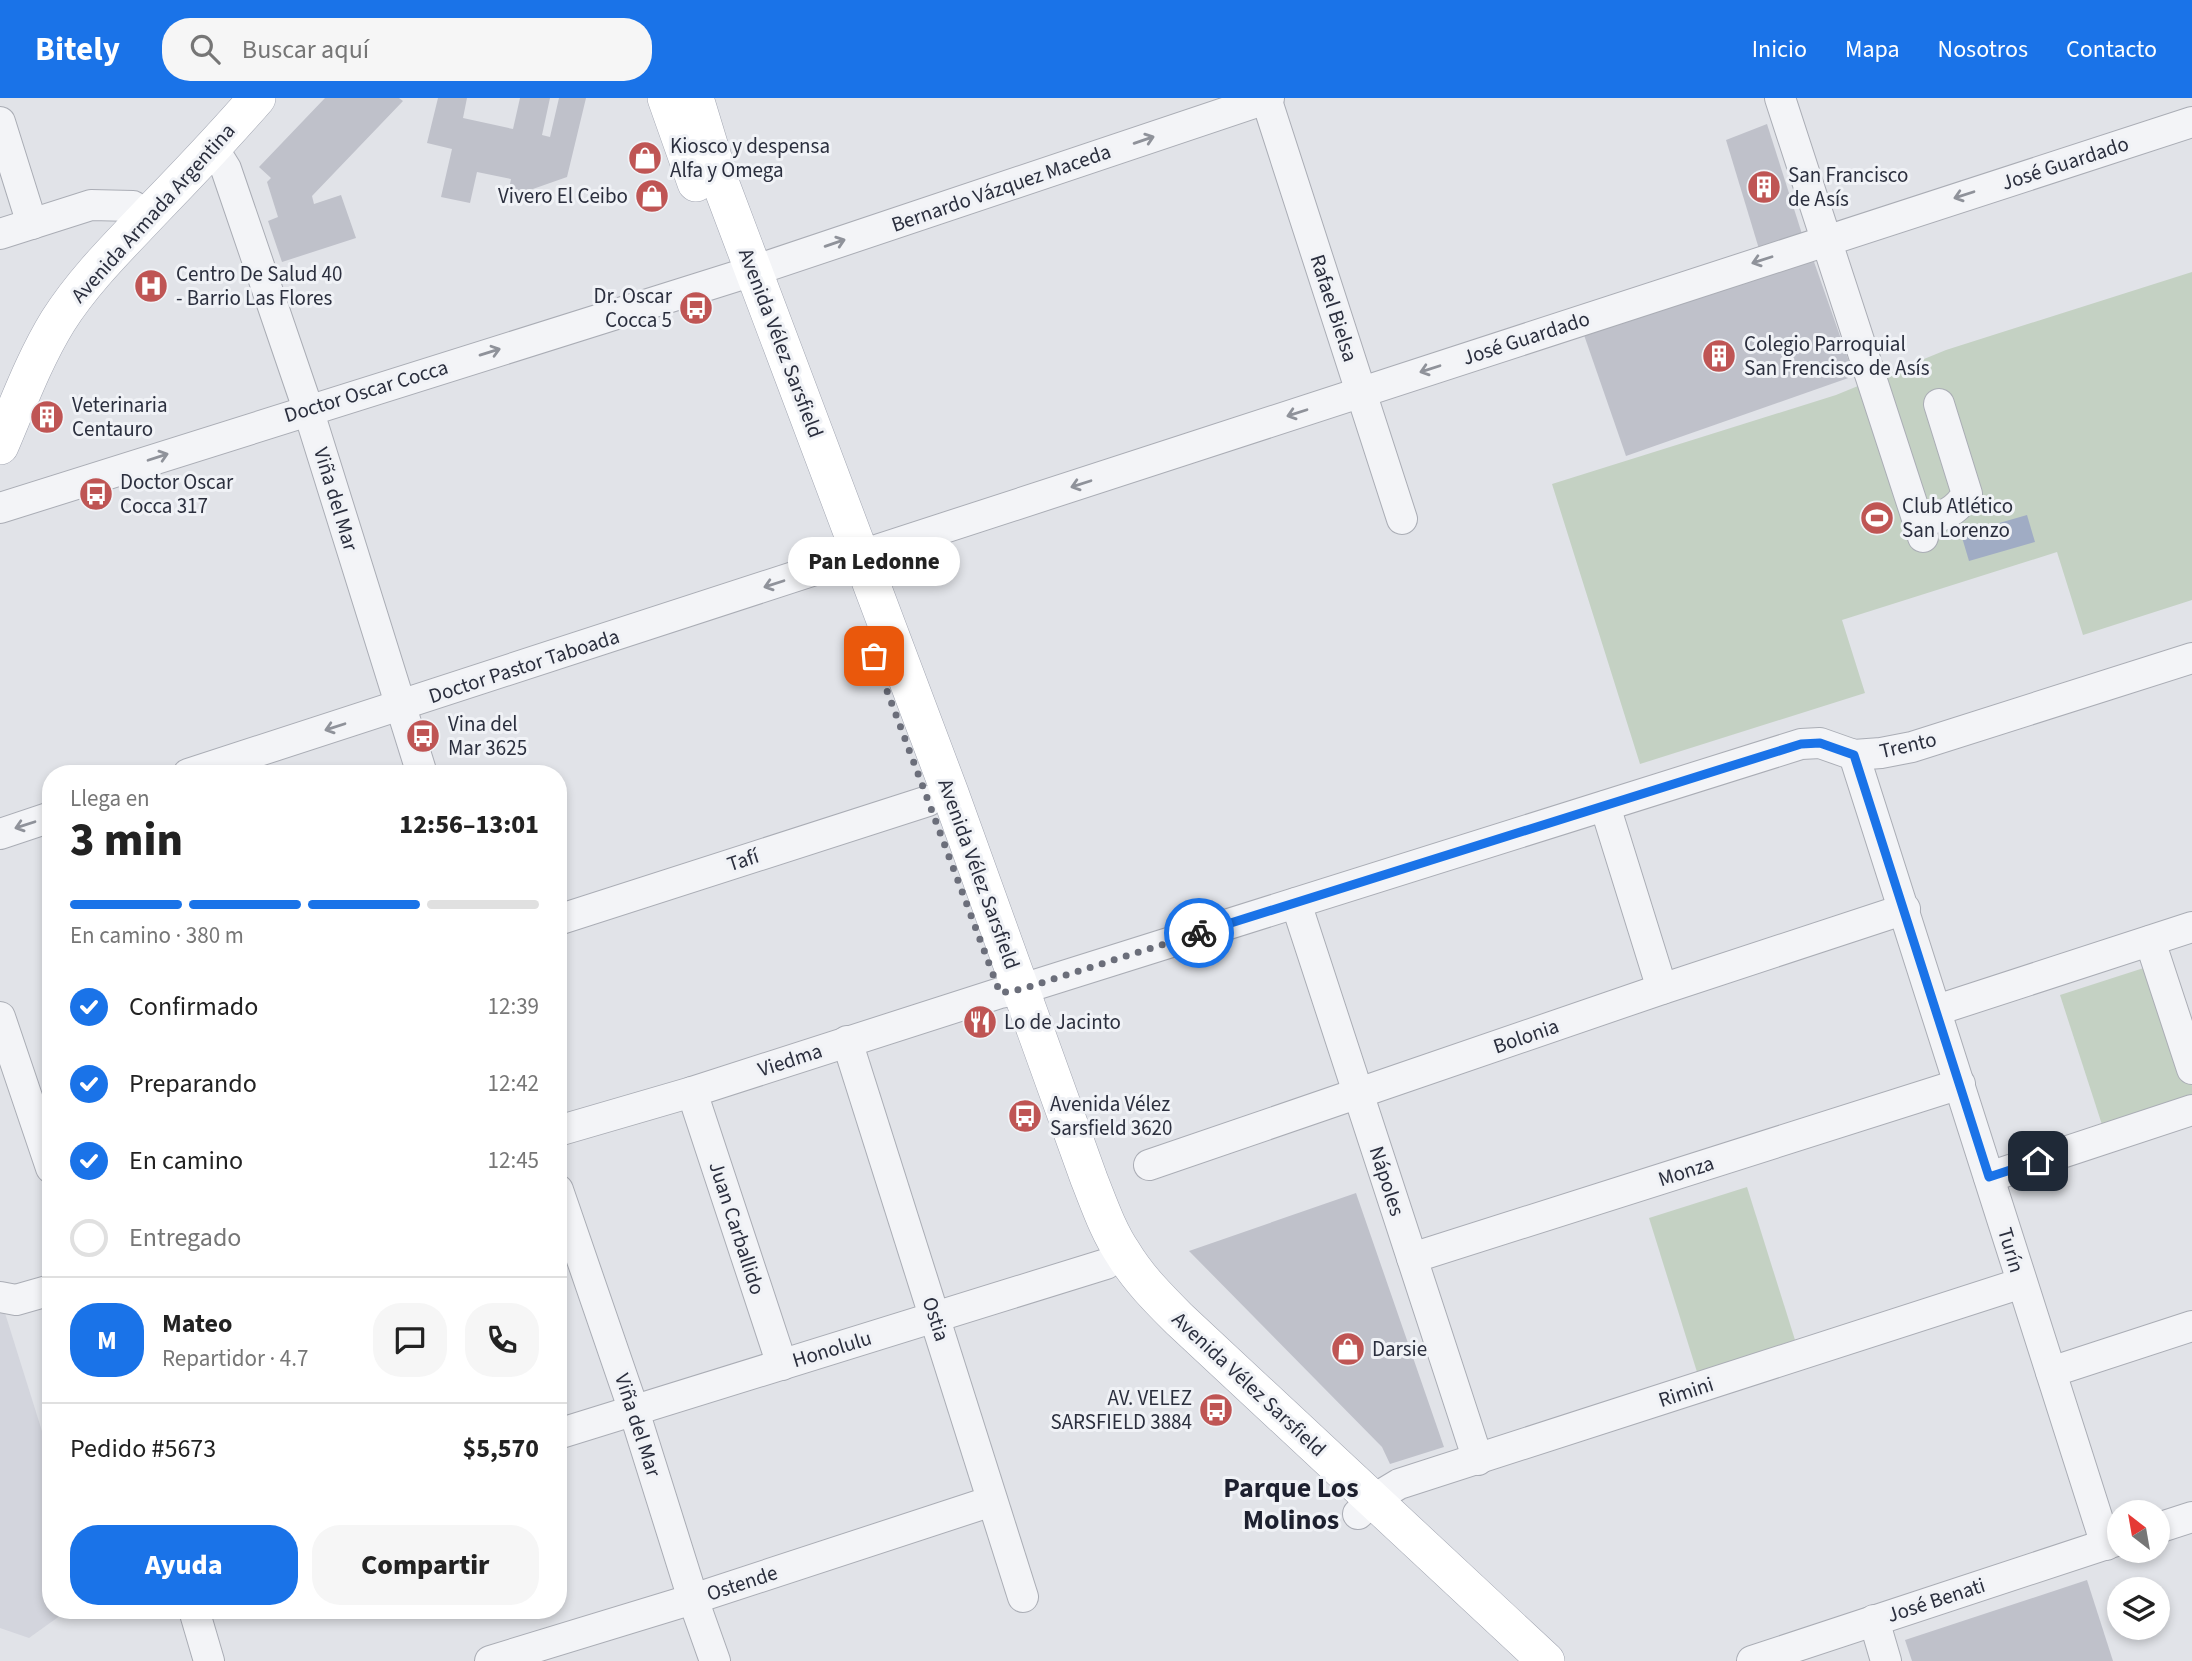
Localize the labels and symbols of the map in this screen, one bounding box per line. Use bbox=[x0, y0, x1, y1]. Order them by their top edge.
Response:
street label: Avenida Armada Argentina bbox=[64, 117, 242, 309]
street label: José Guardado bbox=[1998, 128, 2132, 198]
place label: Kiosco y despensa Alfa y Omega bbox=[670, 131, 830, 185]
one-way arrow bbox=[1132, 133, 1154, 145]
street label: Bernardo Vázquez Maceda bbox=[887, 136, 1115, 240]
shop icon: Kiosco y despensa Alfa y Omega bbox=[626, 139, 664, 177]
place label: San Francisco de Asís bbox=[1788, 160, 1908, 214]
building icon: San Francisco de Asís bbox=[1745, 168, 1783, 206]
shop icon: Vivero El Ceibo bbox=[633, 177, 671, 215]
place label: Vivero El Ceibo bbox=[498, 181, 628, 211]
one-way arrow bbox=[1953, 190, 1975, 203]
one-way arrow bbox=[824, 236, 846, 249]
street label: Avenida Vélez Sarsfield bbox=[731, 244, 831, 442]
street label: Rafael Bielsa bbox=[1303, 250, 1365, 366]
one-way arrow bbox=[1752, 255, 1774, 267]
place label: Centro De Salud 40 - Barrio Las Flores bbox=[176, 259, 343, 313]
hospital icon: Centro De Salud 40 - Barrio Las Flores bbox=[132, 267, 170, 305]
place label: Dr. Oscar Cocca 5 bbox=[594, 281, 673, 335]
bus stop icon: Dr. Oscar Cocca 5 bbox=[677, 289, 715, 327]
street label: José Guardado bbox=[1459, 303, 1593, 373]
place label: Colegio Parroquial San Frencisco de Asís bbox=[1744, 329, 1930, 383]
building icon: Colegio Parroquial San Frencisco de Asís bbox=[1700, 337, 1738, 375]
one-way arrow bbox=[479, 345, 501, 358]
street label: Doctor Oscar Cocca bbox=[280, 352, 452, 430]
one-way arrow bbox=[1419, 364, 1441, 376]
place label: Veterinaria Centauro bbox=[72, 390, 168, 444]
building icon: Veterinaria Centauro bbox=[28, 398, 66, 436]
one-way arrow bbox=[1286, 408, 1308, 420]
street label: Viña del Mar bbox=[306, 443, 366, 555]
one-way arrow bbox=[147, 450, 169, 462]
place label: Doctor Oscar Cocca 317 bbox=[120, 467, 234, 521]
bus stop icon: Doctor Oscar Cocca 317 bbox=[77, 475, 115, 513]
one-way arrow bbox=[1070, 479, 1092, 491]
place label: Club Atlético San Lorenzo bbox=[1902, 491, 2013, 545]
sports icon: Club Atlético San Lorenzo bbox=[1858, 499, 1896, 537]
callout: Pan Ledonne bbox=[788, 537, 960, 586]
one-way arrow bbox=[764, 579, 786, 592]
street label: Doctor Pastor Taboada bbox=[425, 621, 623, 711]
pin bbox=[844, 626, 904, 686]
place label: Vina del Mar 3625 bbox=[448, 709, 527, 763]
bus stop icon: Vina del Mar 3625 bbox=[404, 717, 442, 755]
one-way arrow bbox=[325, 721, 347, 734]
street label: Trento bbox=[1877, 724, 1939, 766]
street label: Avenida Vélez Sarsfield bbox=[931, 775, 1027, 973]
one-way arrow bbox=[15, 820, 37, 833]
street label: Tafí bbox=[723, 841, 763, 879]
courier bbox=[1164, 898, 1234, 968]
restaurant icon: Lo de Jacinto bbox=[961, 1003, 999, 1041]
place label: Lo de Jacinto bbox=[1004, 1007, 1121, 1037]
street label: Bolonia bbox=[1489, 1011, 1563, 1061]
street label: Viedma bbox=[754, 1036, 826, 1084]
place label: Avenida Vélez Sarsfield 3620 bbox=[1050, 1089, 1172, 1143]
bus stop icon: Avenida Vélez Sarsfield 3620 bbox=[1006, 1097, 1044, 1135]
pin bbox=[2008, 1131, 2068, 1191]
street label: Nápoles bbox=[1362, 1142, 1412, 1220]
street label: Monza bbox=[1654, 1148, 1718, 1194]
street label: Juan Carballido bbox=[701, 1158, 773, 1298]
street label: Turín bbox=[1990, 1224, 2032, 1276]
street label: Ostia bbox=[915, 1293, 957, 1345]
street label: Avenida Vélez Sarsfield bbox=[1165, 1305, 1333, 1463]
street label: Honolulu bbox=[789, 1323, 875, 1375]
shop icon: Darsie bbox=[1329, 1330, 1367, 1368]
place label: Darsie bbox=[1372, 1334, 1427, 1364]
street label: Viña del Mar bbox=[607, 1369, 669, 1481]
street label: Rimini bbox=[1655, 1369, 1717, 1415]
place label: AV. VELEZ SARSFIELD 3884 bbox=[1050, 1383, 1192, 1437]
bus stop icon: AV. VELEZ SARSFIELD 3884 bbox=[1197, 1391, 1235, 1429]
district label: Parque Los Molinos bbox=[1223, 1468, 1359, 1540]
north arrow bbox=[2107, 1500, 2170, 1563]
street label: Ostende bbox=[703, 1557, 781, 1609]
street label: José Benati bbox=[1883, 1570, 1989, 1630]

